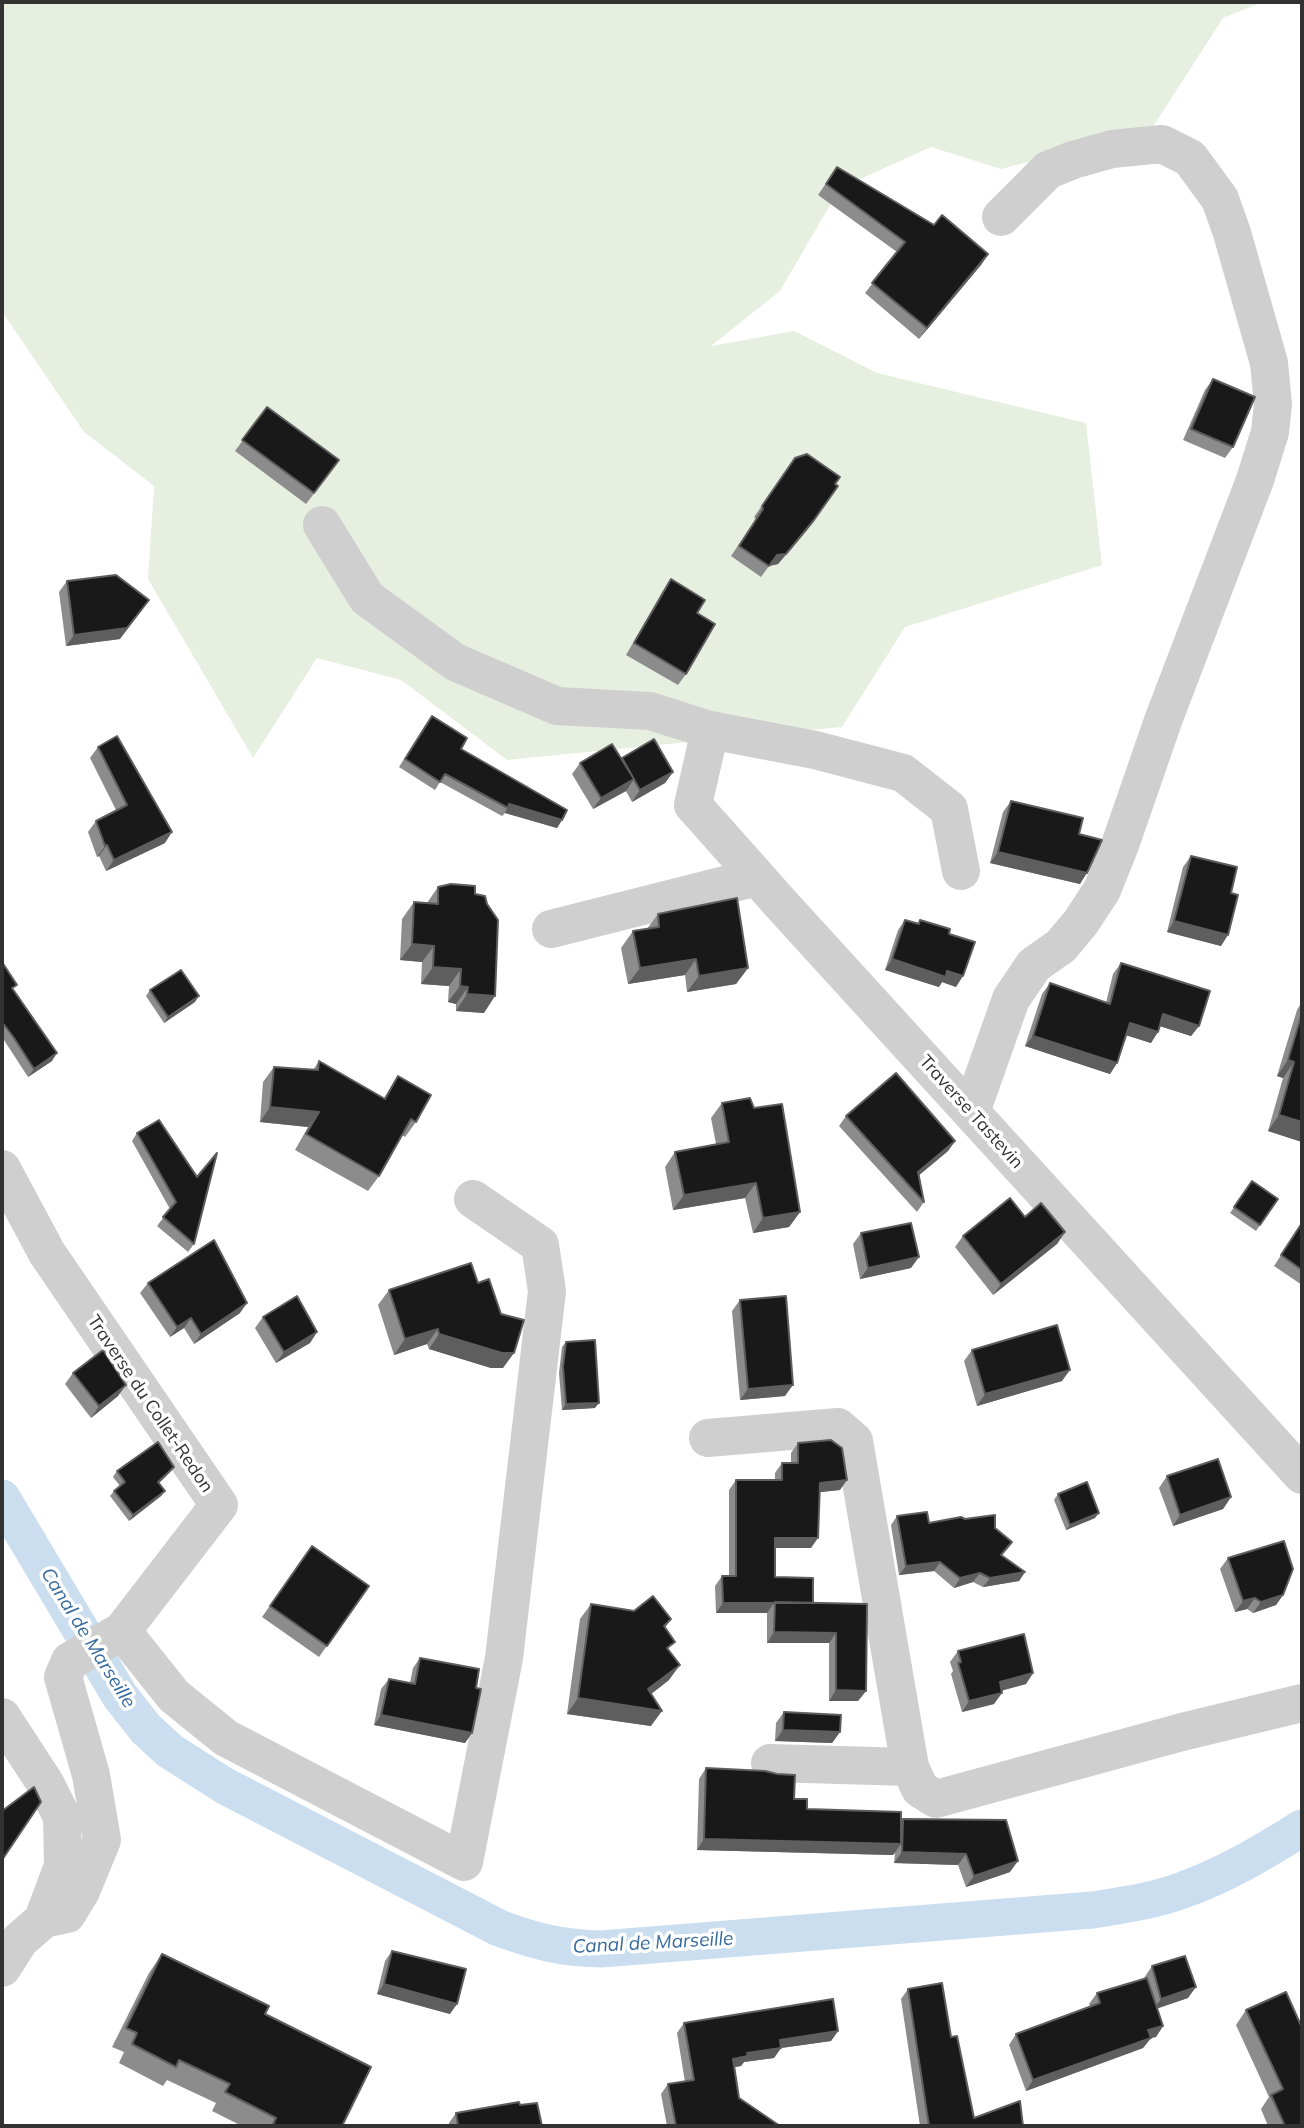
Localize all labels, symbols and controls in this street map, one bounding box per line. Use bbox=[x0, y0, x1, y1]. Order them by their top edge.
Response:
street label: Traverse Tastevin bbox=[914, 1051, 1028, 1173]
street label: Traverse du Collet-Redon bbox=[82, 1311, 218, 1497]
water label: Canal de Marseille bbox=[36, 1564, 140, 1712]
water label: Canal de Marseille bbox=[572, 1927, 734, 1959]

